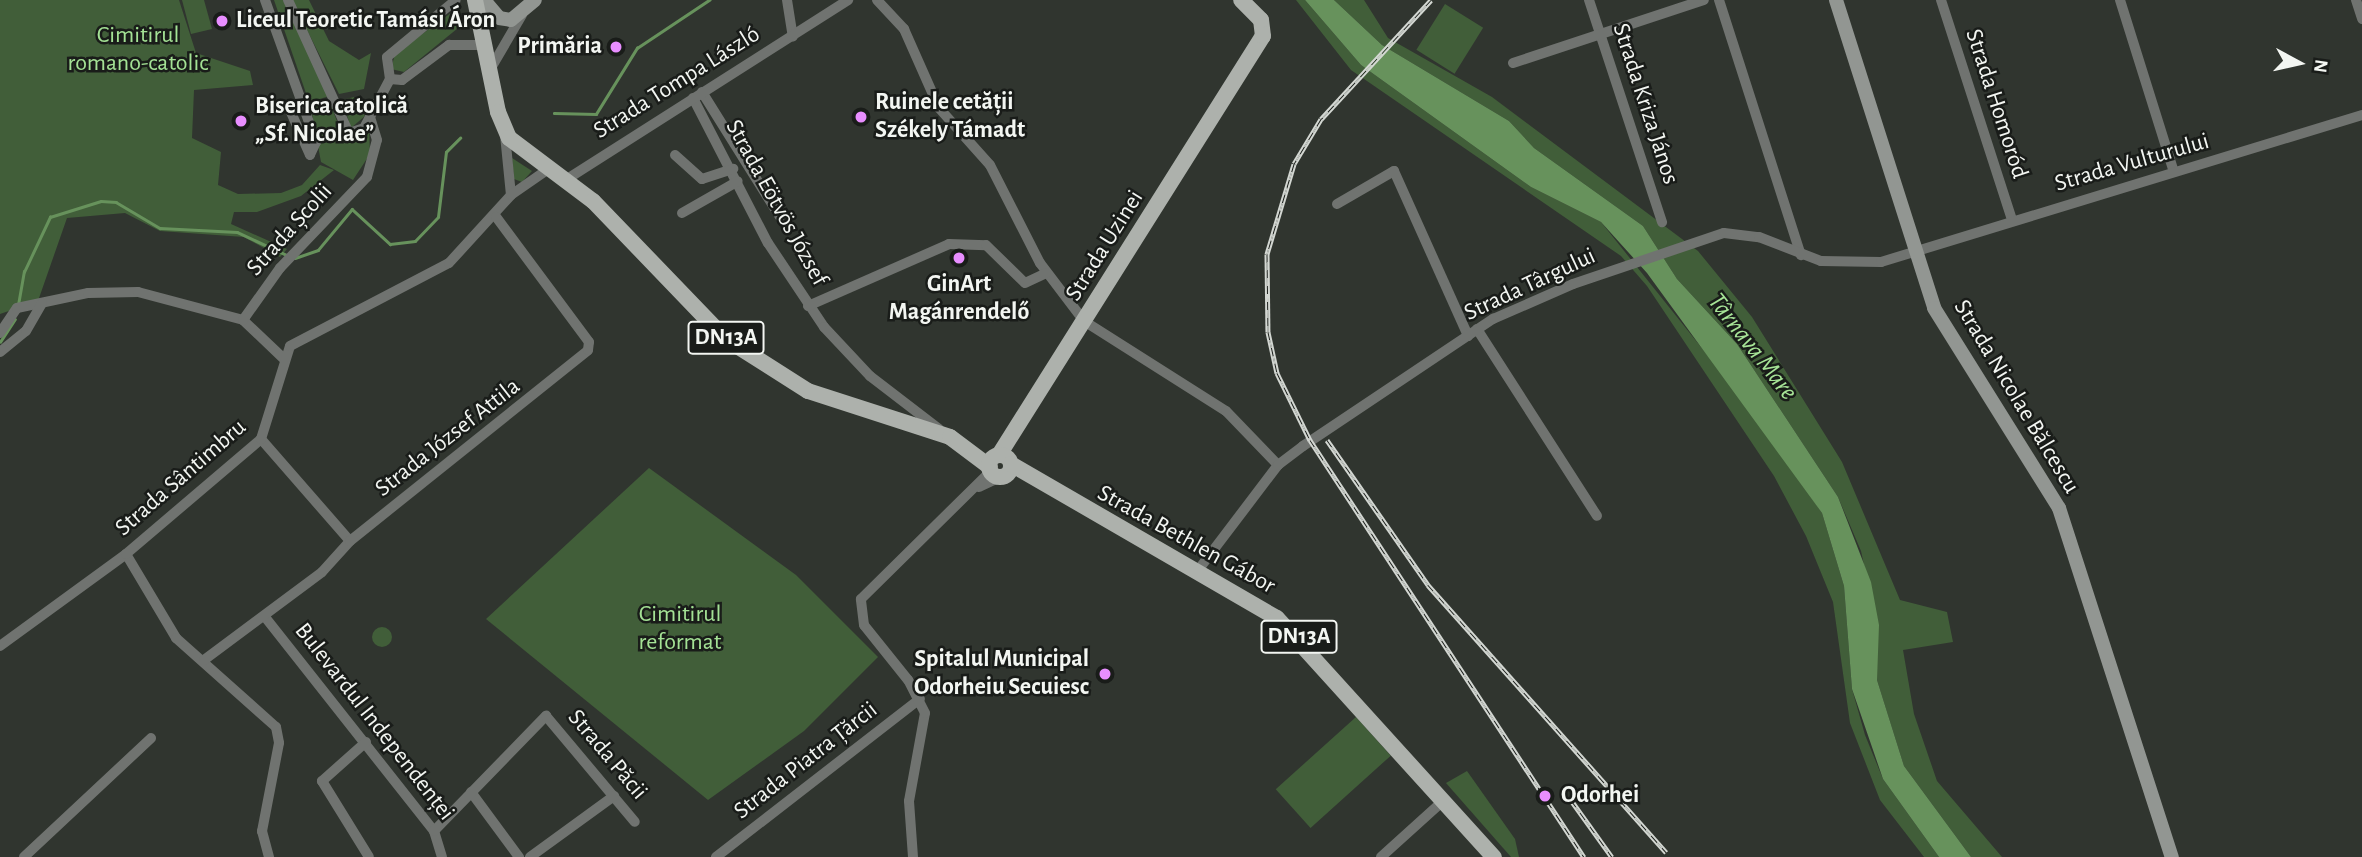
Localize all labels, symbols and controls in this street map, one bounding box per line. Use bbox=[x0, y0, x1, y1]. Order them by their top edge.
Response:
place label: Liceul Teoretic Tamási Áron bbox=[236, 7, 495, 35]
marker: Liceul Teoretic Tamási Áron bbox=[214, 13, 230, 29]
street label: Strada Tompa László bbox=[588, 20, 766, 146]
street label: Strada Kriza János bbox=[1605, 20, 1685, 188]
park label: Cimitirul romano-catolic bbox=[67, 22, 209, 78]
street label: Strada Homoród bbox=[1958, 26, 2034, 182]
north arrow bbox=[2264, 28, 2334, 98]
place label: Primăria bbox=[517, 33, 602, 61]
marker: Primăria bbox=[608, 39, 624, 55]
text: N bbox=[2310, 58, 2331, 74]
place label: Ruinele cetății Székely Támadt bbox=[875, 89, 1025, 145]
place label: Biserica catolică „Sf. Nicolae” bbox=[255, 93, 408, 149]
marker: Ruinele cetății Székely Támadt bbox=[853, 109, 869, 125]
marker: Biserica catolică „Sf. Nicolae” bbox=[233, 113, 249, 129]
street label: Strada Eötvös József bbox=[718, 115, 834, 291]
street label: Strada Vulturului bbox=[2052, 127, 2212, 199]
street label: Strada Școlii bbox=[241, 178, 339, 282]
street label: Strada Uzinei bbox=[1060, 185, 1150, 307]
street label: Strada Târgului bbox=[1460, 242, 1600, 328]
marker: GinArt Magánrendelő bbox=[949, 248, 969, 268]
place label: GinArt Magánrendelő bbox=[889, 271, 1029, 327]
water label: Târnava Mare bbox=[1700, 287, 1804, 407]
street label: Strada Nicolae Bălcescu bbox=[1947, 295, 2085, 499]
road number: DN13A bbox=[688, 318, 764, 358]
street label: Strada József Attila bbox=[370, 372, 526, 504]
street label: Strada Sântimbru bbox=[110, 413, 252, 543]
street label: Strada Bethlen Gábor bbox=[1092, 479, 1280, 601]
park label: Cimitirul reformat bbox=[639, 601, 721, 657]
street label: Bulevardul Independenței bbox=[288, 617, 460, 827]
road number: DN13A bbox=[1260, 618, 1338, 656]
place label: Spitalul Municipal Odorheiu Secuiesc bbox=[914, 646, 1089, 702]
marker: Spitalul Municipal Odorheiu Secuiesc bbox=[1095, 664, 1115, 684]
street label: Strada Piatra Țărcii bbox=[728, 696, 884, 826]
street label: Strada Păcii bbox=[561, 704, 653, 806]
place label: Odorhei bbox=[1561, 782, 1639, 810]
marker: Odorhei bbox=[1535, 786, 1555, 806]

